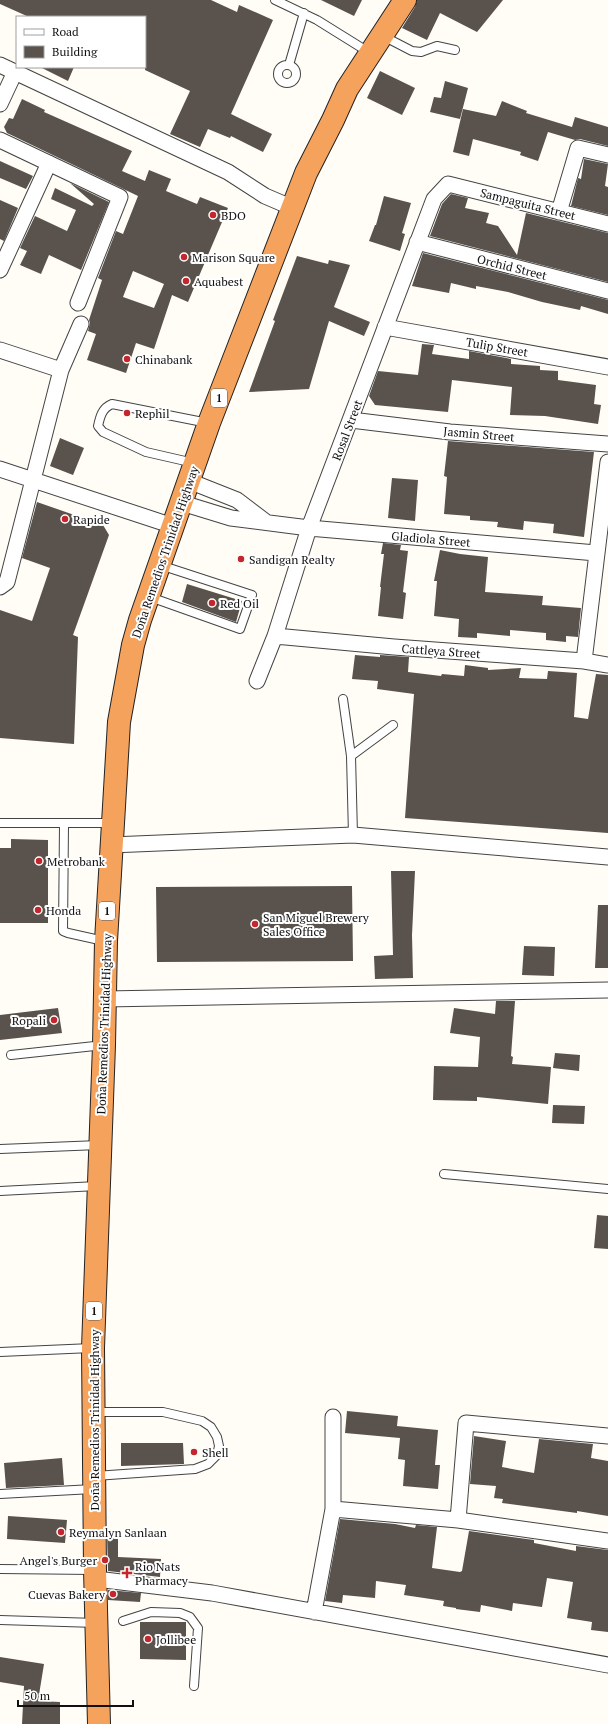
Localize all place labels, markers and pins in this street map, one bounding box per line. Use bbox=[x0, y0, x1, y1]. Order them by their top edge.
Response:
place label: BDO bbox=[221, 208, 246, 223]
marker: BDO bbox=[208, 210, 218, 220]
place label: Marison Square bbox=[192, 250, 275, 265]
marker: Marison Square bbox=[179, 252, 189, 262]
place label: Aquabest bbox=[194, 274, 244, 289]
marker: Aquabest bbox=[181, 276, 191, 286]
place label: Chinabank bbox=[135, 352, 193, 367]
marker: Chinabank bbox=[122, 354, 132, 364]
place label: Rephil bbox=[135, 406, 170, 421]
marker: Rephil bbox=[122, 408, 132, 418]
place label: Rapide bbox=[73, 512, 110, 527]
marker: Rapide bbox=[60, 514, 70, 524]
place label: Sandigan Realty bbox=[249, 552, 336, 567]
marker: Sandigan Realty bbox=[236, 554, 246, 564]
place label: Red Oil bbox=[220, 596, 260, 611]
marker: Red Oil bbox=[207, 598, 217, 608]
place label: Metrobank bbox=[47, 854, 106, 869]
marker: Metrobank bbox=[34, 856, 44, 866]
place label: Honda bbox=[46, 903, 81, 918]
marker: Honda bbox=[33, 905, 43, 915]
place label: San Miguel Brewery Sales Office bbox=[263, 910, 370, 939]
marker: San Miguel Brewery Sales Office bbox=[250, 919, 260, 929]
place label: Ropali bbox=[12, 1013, 46, 1028]
marker: Ropali bbox=[49, 1015, 59, 1025]
place label: Shell bbox=[202, 1445, 229, 1460]
marker: Shell bbox=[189, 1447, 199, 1457]
place label: Reymalyn Sanlaan bbox=[69, 1525, 167, 1540]
marker: Reymalyn Sanlaan bbox=[56, 1527, 66, 1537]
place label: Angel's Burger bbox=[19, 1553, 97, 1568]
marker: Angel's Burger bbox=[100, 1555, 110, 1565]
place label: Rio Nats Pharmacy bbox=[135, 1559, 189, 1588]
marker: Rio Nats Pharmacy bbox=[122, 1568, 132, 1578]
place label: Cuevas Bakery bbox=[28, 1587, 106, 1602]
marker: Cuevas Bakery bbox=[108, 1589, 118, 1599]
place label: Jollibee bbox=[156, 1632, 196, 1647]
marker: Jollibee bbox=[143, 1634, 153, 1644]

